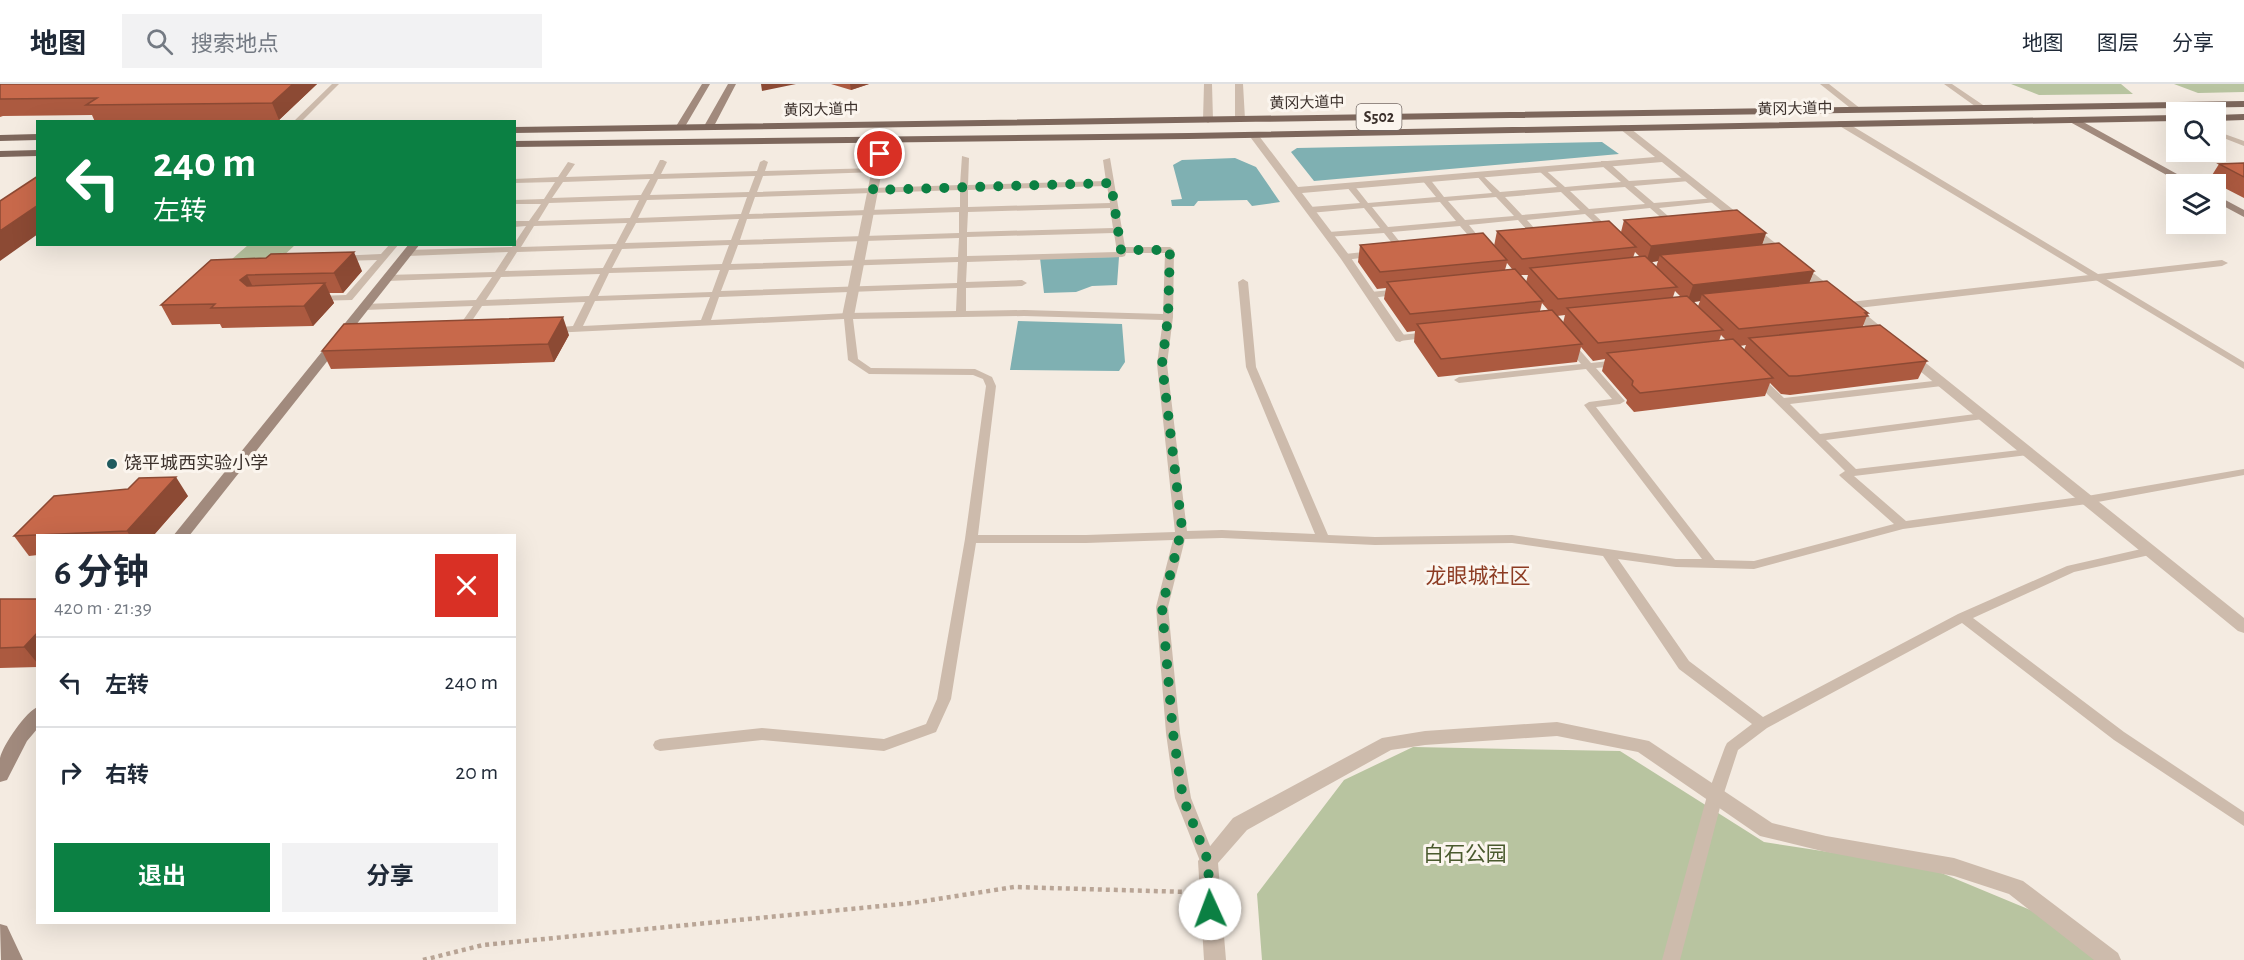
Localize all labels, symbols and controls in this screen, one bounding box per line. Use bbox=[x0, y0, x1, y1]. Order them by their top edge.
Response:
search box bbox=[122, 14, 542, 68]
icon: search bbox=[143, 25, 176, 58]
text: 地图 bbox=[30, 31, 86, 59]
text: 搜索地点 bbox=[191, 33, 279, 55]
text: 地图 bbox=[2022, 33, 2064, 54]
text: 图层 bbox=[2097, 33, 2139, 54]
text: 分享 bbox=[2172, 33, 2214, 54]
street label: 黄冈大道中 bbox=[1269, 94, 1345, 111]
street label: 黄冈大道中 bbox=[1757, 100, 1833, 117]
street label: 黄冈大道中 bbox=[783, 101, 859, 118]
map controls bbox=[2166, 102, 2226, 234]
button: search bbox=[2166, 102, 2226, 162]
road number: S502 bbox=[1356, 104, 1402, 130]
pin bbox=[854, 128, 905, 179]
icon: arrive bbox=[863, 137, 896, 170]
text: 240 m bbox=[153, 142, 256, 184]
icon: left bbox=[54, 144, 132, 222]
button: layers bbox=[2166, 174, 2226, 234]
text: 左转 bbox=[153, 198, 207, 225]
place label: 饶平城西实验小学 bbox=[124, 453, 268, 473]
marker: 饶平城西实验小学 bbox=[105, 457, 119, 471]
button: close bbox=[435, 554, 498, 617]
text: 6 分钟 bbox=[54, 555, 149, 591]
district label: 龙眼城社区 bbox=[1426, 565, 1531, 587]
text: 420 m · 21:39 bbox=[54, 598, 152, 618]
icon: left bbox=[54, 666, 87, 699]
text: 240 m bbox=[445, 671, 498, 693]
text: 左转 bbox=[105, 674, 149, 696]
icon: right bbox=[54, 756, 87, 789]
text: 20 m bbox=[455, 761, 498, 783]
text: 右转 bbox=[105, 764, 149, 786]
button: 退出 bbox=[54, 843, 270, 912]
button: 分享 bbox=[282, 843, 498, 912]
park label: 白石公园 bbox=[1423, 843, 1507, 865]
position arrow bbox=[1178, 877, 1242, 941]

